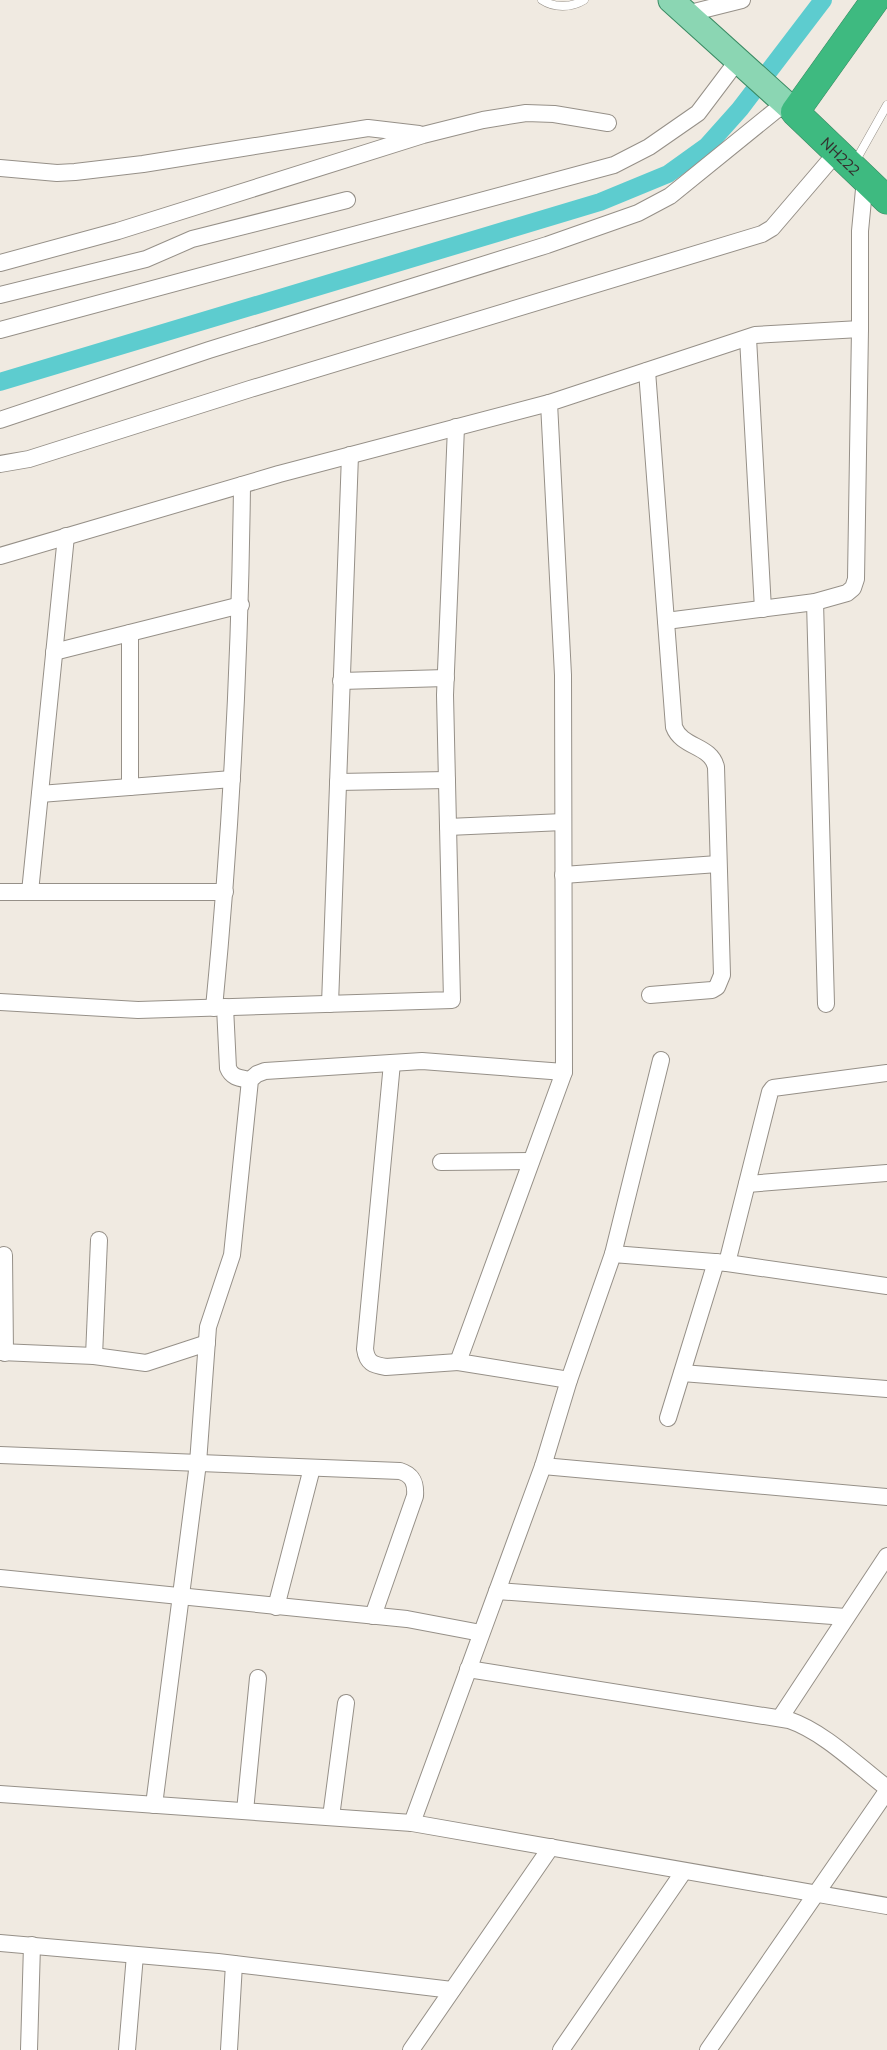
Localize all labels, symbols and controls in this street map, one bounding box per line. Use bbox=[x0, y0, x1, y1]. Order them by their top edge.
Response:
street label: NH222 bbox=[817, 133, 864, 179]

